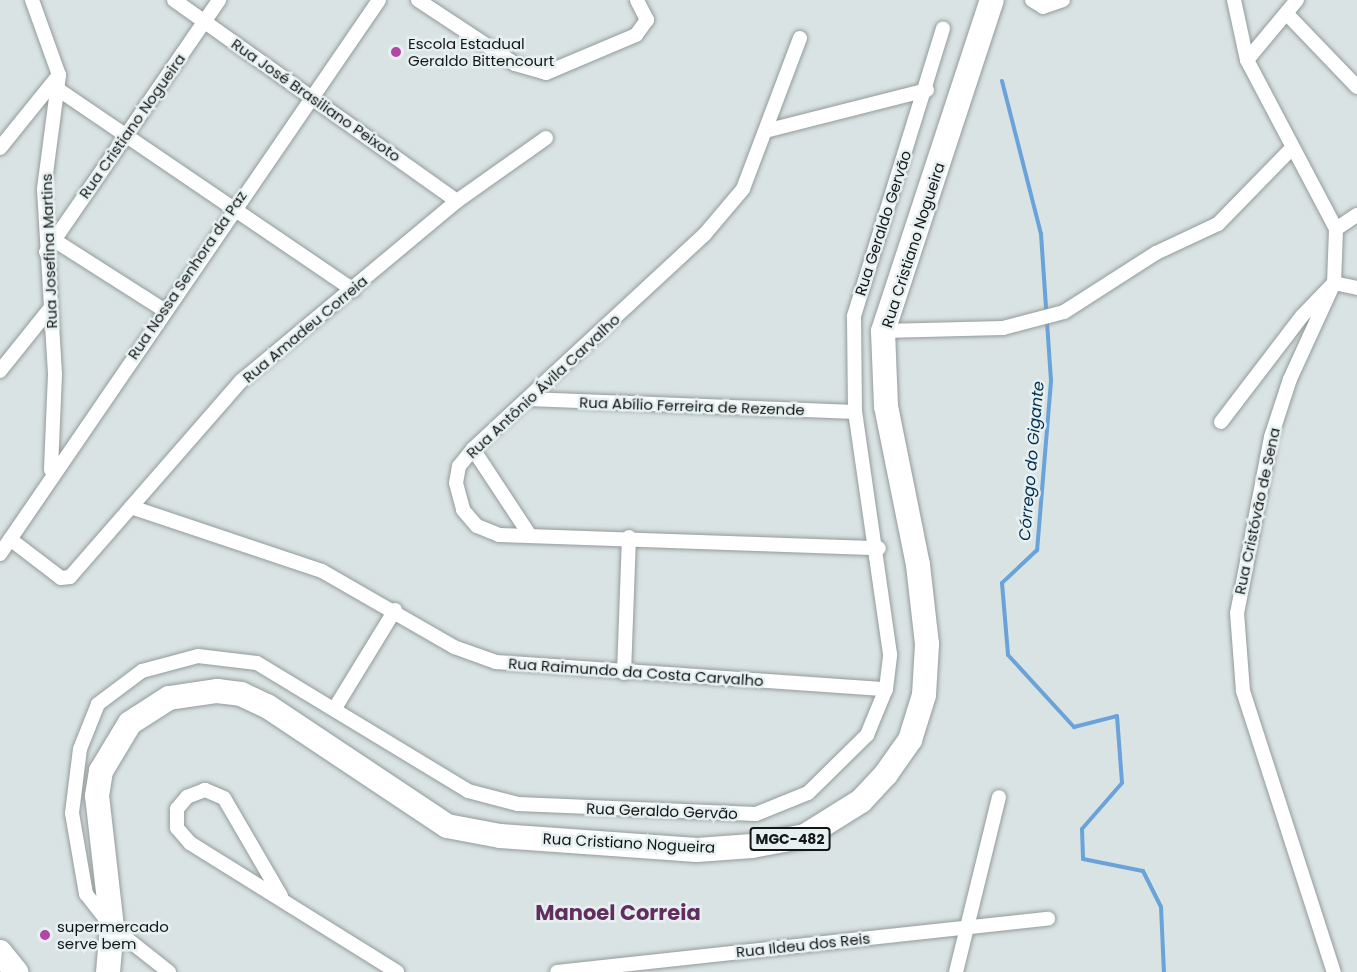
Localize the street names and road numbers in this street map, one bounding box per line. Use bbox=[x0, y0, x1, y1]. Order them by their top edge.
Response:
street label: Rua José Brasiliano Peixoto bbox=[228, 35, 404, 165]
street label: Rua Cristiano Nogueira bbox=[75, 50, 189, 202]
street label: Rua Geraldo Gervão bbox=[851, 148, 915, 298]
street label: Rua Cristiano Nogueira bbox=[878, 160, 948, 330]
street label: Rua Josefina Martins bbox=[37, 173, 61, 329]
street label: Rua Nossa Senhora da Paz bbox=[124, 187, 250, 363]
street label: Rua Amadeu Correia bbox=[239, 272, 371, 386]
street label: Rua Antônio Ávila Carvalho bbox=[463, 310, 623, 462]
street label: Rua Abílio Ferreira de Rezende bbox=[579, 393, 805, 419]
street label: Rua Cristóvão de Sena bbox=[1231, 426, 1283, 596]
street label: Rua Raimundo da Costa Carvalho bbox=[508, 654, 764, 690]
street label: Rua Geraldo Gervão bbox=[586, 799, 738, 823]
road number: MGC-482 bbox=[750, 828, 830, 850]
street label: Rua Cristiano Nogueira bbox=[542, 829, 716, 857]
street label: Rua Ildeu dos Reis bbox=[735, 929, 871, 961]

